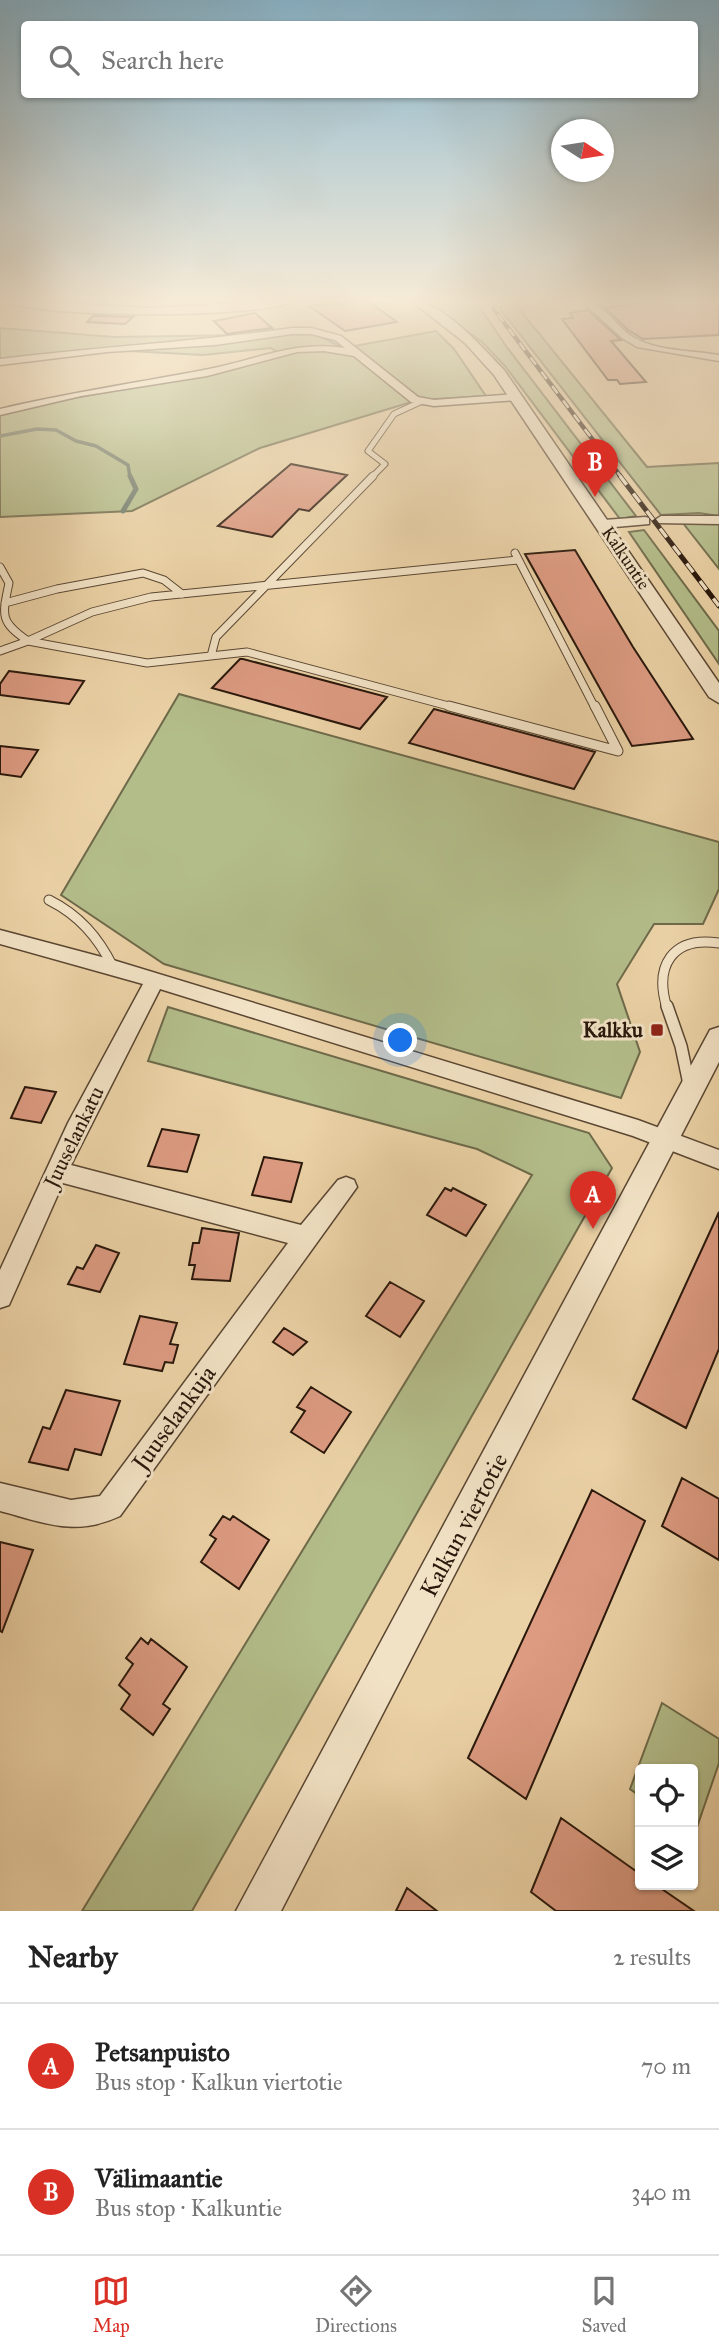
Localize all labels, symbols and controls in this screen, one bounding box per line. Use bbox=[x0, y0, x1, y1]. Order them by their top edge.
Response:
search box bbox=[21, 21, 698, 98]
icon: search bbox=[45, 41, 83, 79]
text: Search here bbox=[101, 44, 224, 76]
north arrow bbox=[551, 119, 614, 182]
pin: B bbox=[572, 439, 618, 497]
street label: Kalkuntie bbox=[597, 522, 655, 594]
place label: Kalkku bbox=[583, 1017, 644, 1043]
marker: Kalkku bbox=[649, 1022, 665, 1038]
your location bbox=[383, 1023, 417, 1057]
street label: Juuselankatu bbox=[37, 1082, 110, 1194]
pin: A bbox=[570, 1171, 616, 1229]
street label: Juuselankuja bbox=[124, 1359, 223, 1479]
street label: Kalkun viertotie bbox=[414, 1448, 514, 1602]
map controls bbox=[635, 1764, 698, 1890]
button: locate bbox=[635, 1764, 698, 1827]
button: layers bbox=[635, 1827, 698, 1890]
text: Nearby bbox=[28, 1939, 118, 1975]
text: 2 results bbox=[613, 1943, 691, 1971]
text: Petsanpuisto bbox=[95, 2036, 230, 2068]
text: A bbox=[43, 2052, 59, 2080]
text: 70 m bbox=[641, 2052, 691, 2080]
text: Bus stop · Kalkun viertotie bbox=[95, 2068, 343, 2096]
text: Välimaantie bbox=[95, 2162, 223, 2194]
text: B bbox=[43, 2178, 59, 2206]
text: 340 m bbox=[631, 2178, 691, 2206]
text: Bus stop · Kalkuntie bbox=[95, 2194, 282, 2222]
tab: Map bbox=[92, 2272, 130, 2337]
tab: Directions bbox=[315, 2272, 397, 2337]
tab: Saved bbox=[582, 2272, 627, 2337]

